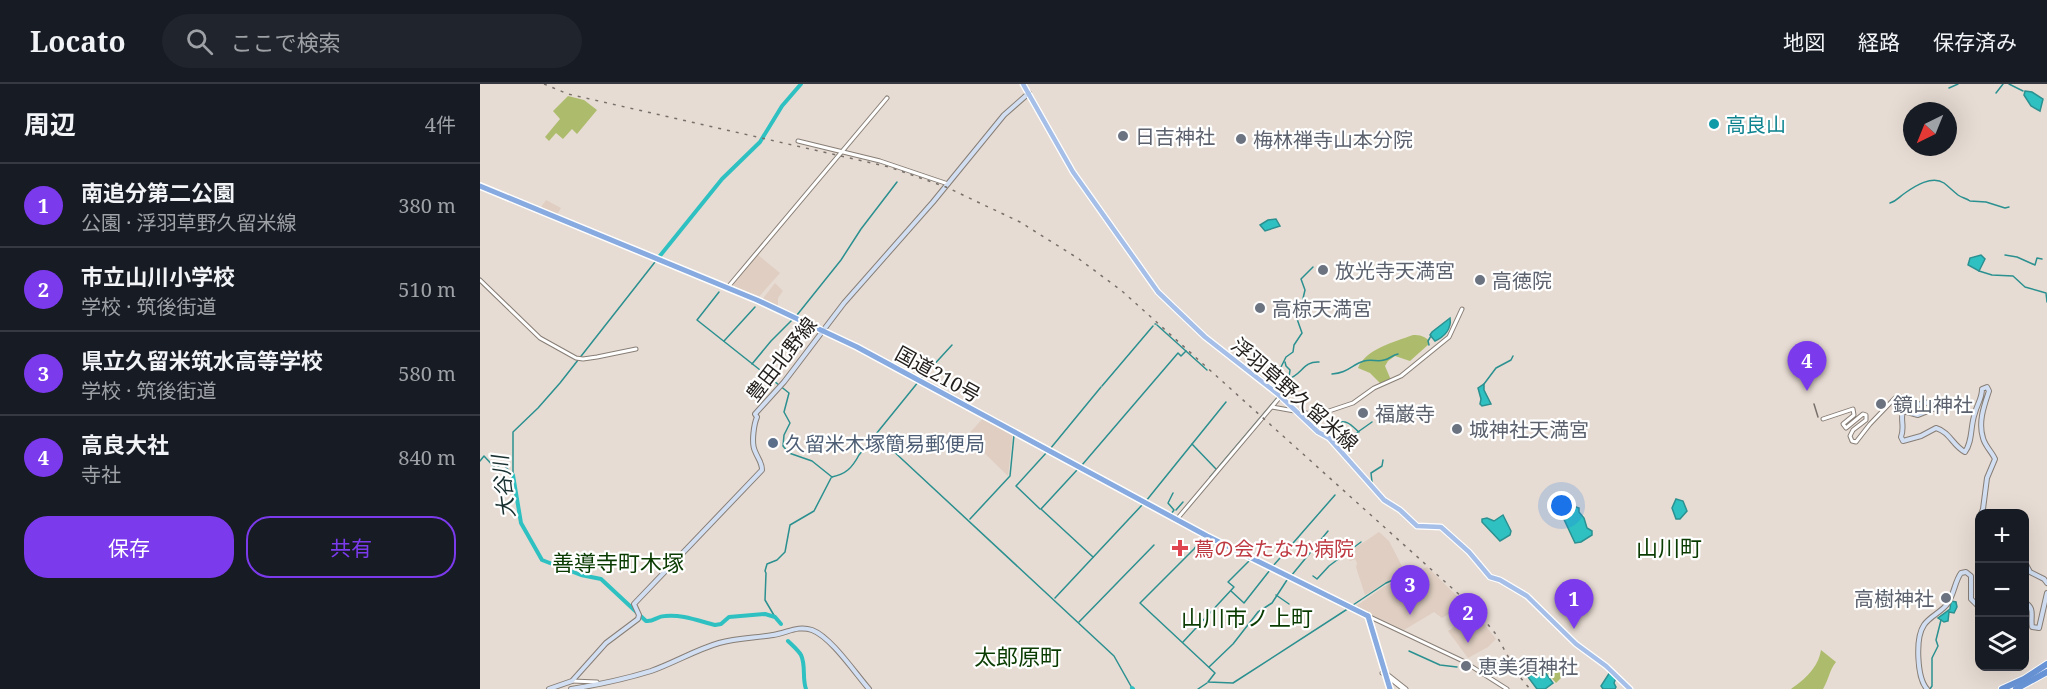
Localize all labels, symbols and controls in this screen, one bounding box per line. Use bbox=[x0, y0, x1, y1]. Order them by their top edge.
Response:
search box bbox=[162, 14, 582, 68]
text: Locato bbox=[30, 22, 126, 60]
icon: search bbox=[183, 25, 216, 58]
text: ここで検索 bbox=[231, 27, 341, 57]
text: 地図 bbox=[1783, 28, 1825, 56]
text: 経路 bbox=[1858, 28, 1900, 56]
text: 保存済み bbox=[1933, 28, 2017, 56]
north arrow bbox=[1903, 102, 1957, 156]
text: 周辺 bbox=[24, 106, 76, 142]
text: 4件 bbox=[425, 111, 456, 138]
place label: 高良山 bbox=[1726, 111, 1786, 138]
marker: 高良山 bbox=[1707, 117, 1721, 131]
place label: 日吉神社 bbox=[1135, 123, 1215, 150]
place label: 梅林禅寺山本分院 bbox=[1253, 126, 1413, 153]
marker: 日吉神社 bbox=[1116, 129, 1130, 143]
marker: 梅林禅寺山本分院 bbox=[1234, 132, 1248, 146]
text: 南追分第二公園 bbox=[81, 177, 235, 207]
text: 1 bbox=[38, 192, 49, 219]
text: 380 m bbox=[398, 192, 456, 219]
text: 公園 · 浮羽草野久留米線 bbox=[81, 209, 296, 236]
place label: 放光寺天満宮 bbox=[1335, 257, 1455, 284]
text: 市立山川小学校 bbox=[81, 261, 235, 291]
marker: 放光寺天満宮 bbox=[1316, 263, 1330, 277]
place label: 高徳院 bbox=[1492, 267, 1552, 294]
marker: 高徳院 bbox=[1473, 273, 1487, 287]
text: 2 bbox=[38, 276, 49, 303]
text: 510 m bbox=[398, 276, 456, 303]
text: 学校 · 筑後街道 bbox=[81, 293, 216, 320]
place label: 高椋天満宮 bbox=[1272, 295, 1372, 322]
marker: 高椋天満宮 bbox=[1253, 301, 1267, 315]
street label: 豊田北野線 bbox=[740, 311, 822, 407]
street label: 浮羽草野久留米線 bbox=[1226, 331, 1364, 457]
street label: 国道210号 bbox=[891, 340, 985, 408]
pin: 4 bbox=[1788, 342, 1826, 391]
text: 県立久留米筑水高等学校 bbox=[81, 345, 323, 375]
text: 3 bbox=[38, 360, 49, 387]
text: 580 m bbox=[398, 360, 456, 387]
text: 学校 · 筑後街道 bbox=[81, 377, 216, 404]
place label: 鏡山神社 bbox=[1893, 391, 1973, 418]
marker: 鏡山神社 bbox=[1874, 397, 1888, 411]
place label: 福巌寺 bbox=[1375, 400, 1435, 427]
marker: 福巌寺 bbox=[1356, 406, 1370, 420]
place label: 城神社天満宮 bbox=[1469, 416, 1589, 443]
marker: 城神社天満宮 bbox=[1450, 422, 1464, 436]
text: 高良大社 bbox=[81, 429, 169, 459]
place label: 久留米木塚簡易郵便局 bbox=[785, 430, 985, 457]
marker: 久留米木塚簡易郵便局 bbox=[766, 436, 780, 450]
text: 4 bbox=[38, 444, 49, 471]
text: 840 m bbox=[398, 444, 456, 471]
water label: 大谷川 bbox=[485, 452, 521, 520]
text: 寺社 bbox=[81, 461, 121, 488]
your location bbox=[1547, 491, 1576, 520]
map controls bbox=[1975, 509, 2029, 671]
button: + bbox=[1975, 509, 2029, 563]
button: 保存 bbox=[24, 516, 234, 578]
button: 共有 bbox=[246, 516, 456, 578]
district label: 山川町 bbox=[1636, 532, 1702, 562]
place label: 蔦の会たなか病院 bbox=[1194, 535, 1354, 562]
marker: 蔦の会たなか病院 bbox=[1171, 539, 1189, 557]
district label: 善導寺町木塚 bbox=[552, 547, 684, 577]
button: − bbox=[1975, 563, 2029, 617]
pin: 3 bbox=[1390, 566, 1430, 615]
pin: 1 bbox=[1554, 580, 1594, 629]
place label: 高樹神社 bbox=[1854, 585, 1934, 612]
marker: 高樹神社 bbox=[1939, 591, 1953, 605]
pin: 2 bbox=[1448, 594, 1488, 643]
district label: 山川市ノ上町 bbox=[1181, 602, 1313, 632]
button: layers bbox=[1975, 617, 2029, 671]
district label: 太郎原町 bbox=[974, 641, 1062, 671]
place label: 恵美須神社 bbox=[1478, 653, 1578, 680]
marker: 恵美須神社 bbox=[1459, 659, 1473, 673]

